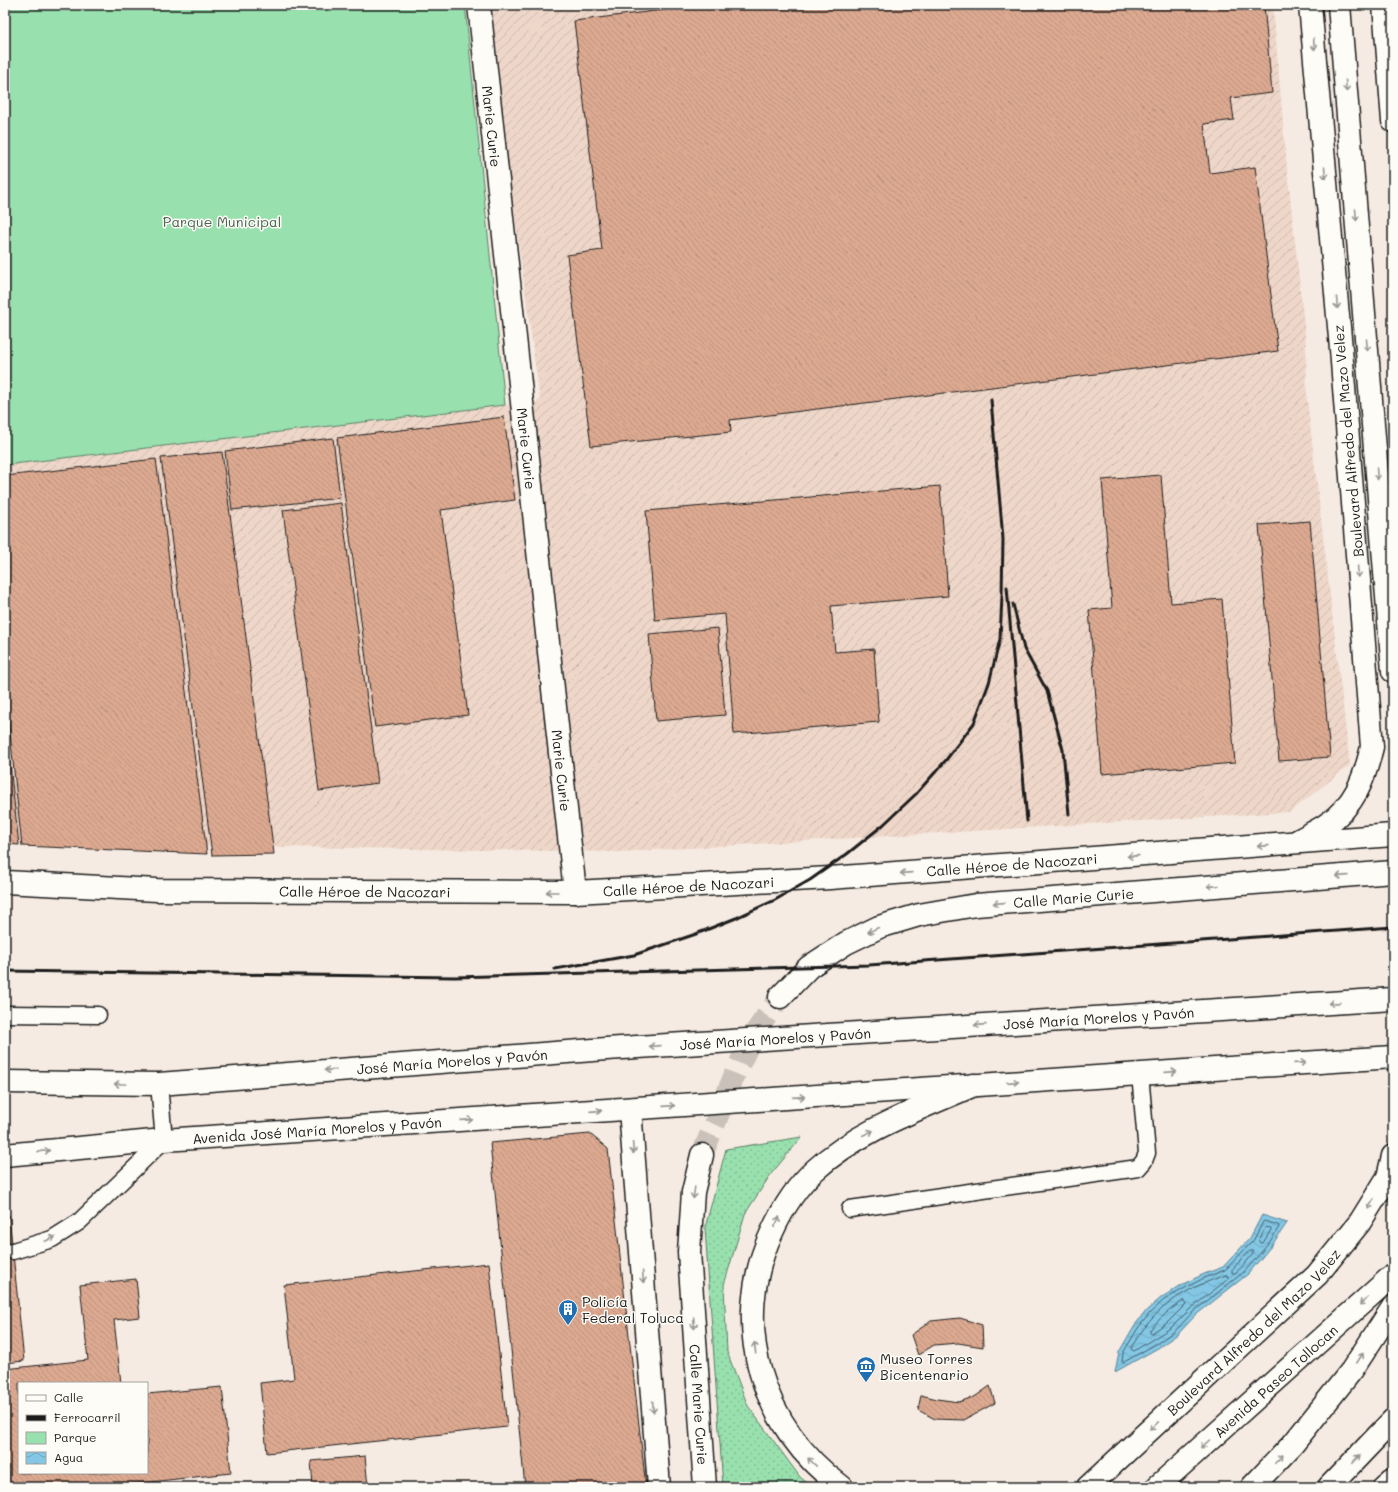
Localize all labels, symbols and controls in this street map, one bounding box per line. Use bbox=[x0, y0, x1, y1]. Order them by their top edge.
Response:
one-way arrow bbox=[1310, 37, 1317, 50]
one-way arrow bbox=[1342, 79, 1349, 92]
street label: Marie Curie bbox=[478, 84, 506, 168]
one-way arrow bbox=[1322, 166, 1329, 179]
one-way arrow bbox=[1353, 208, 1360, 221]
park label: Parque Municipal bbox=[163, 212, 281, 231]
one-way arrow bbox=[1333, 296, 1340, 309]
street label: Boulevard Alfredo del Mazo Velez bbox=[1328, 324, 1368, 558]
one-way arrow bbox=[1363, 338, 1370, 351]
street label: Marie Curie bbox=[513, 407, 541, 490]
one-way arrow bbox=[1374, 467, 1381, 480]
one-way arrow bbox=[1354, 565, 1362, 578]
street label: Marie Curie bbox=[548, 729, 576, 812]
one-way arrow bbox=[1257, 842, 1270, 849]
street label: Calle Héroe de Nacozari bbox=[926, 848, 1098, 880]
one-way arrow bbox=[1127, 852, 1140, 859]
one-way arrow bbox=[900, 869, 913, 876]
street label: Calle Héroe de Nacozari bbox=[602, 872, 775, 900]
one-way arrow bbox=[1336, 872, 1349, 880]
street label: Calle Héroe de Nacozari bbox=[279, 881, 451, 901]
street label: Calle Marie Curie bbox=[1013, 883, 1135, 912]
one-way arrow bbox=[1207, 883, 1220, 890]
one-way arrow bbox=[546, 888, 559, 896]
one-way arrow bbox=[993, 899, 1006, 907]
one-way arrow bbox=[867, 927, 879, 934]
one-way arrow bbox=[1328, 999, 1341, 1006]
street label: José María Morelos y Pavón bbox=[1003, 1002, 1195, 1033]
one-way arrow bbox=[974, 1022, 987, 1029]
street label: José María Morelos y Pavón bbox=[679, 1023, 871, 1054]
one-way arrow bbox=[649, 1042, 662, 1049]
street label: José María Morelos y Pavón bbox=[356, 1044, 548, 1078]
one-way arrow bbox=[1293, 1060, 1306, 1067]
one-way arrow bbox=[324, 1067, 337, 1074]
one-way arrow bbox=[1164, 1068, 1177, 1075]
one-way arrow bbox=[1006, 1079, 1019, 1086]
one-way arrow bbox=[114, 1080, 127, 1088]
one-way arrow bbox=[792, 1093, 805, 1100]
one-way arrow bbox=[662, 1102, 675, 1110]
one-way arrow bbox=[589, 1108, 602, 1115]
street label: Avenida José María Morelos y Pavón bbox=[192, 1112, 442, 1148]
one-way arrow bbox=[460, 1116, 473, 1123]
one-way arrow bbox=[862, 1129, 874, 1136]
one-way arrow bbox=[629, 1141, 636, 1154]
one-way arrow bbox=[37, 1148, 50, 1155]
one-way arrow bbox=[690, 1186, 697, 1199]
one-way arrow bbox=[1367, 1198, 1375, 1209]
one-way arrow bbox=[774, 1216, 781, 1228]
one-way arrow bbox=[44, 1235, 56, 1242]
street label: Boulevard Alfredo del Mazo Velez bbox=[1163, 1244, 1344, 1419]
one-way arrow bbox=[639, 1270, 646, 1283]
place label: Policía Federal Toluca bbox=[582, 1292, 684, 1327]
one-way arrow bbox=[1359, 1296, 1369, 1306]
building icon: Policía Federal Toluca bbox=[557, 1298, 579, 1326]
one-way arrow bbox=[690, 1316, 698, 1329]
street label: Avenida Paseo Tollocan bbox=[1209, 1320, 1341, 1441]
one-way arrow bbox=[751, 1342, 759, 1355]
street label: Calle Marie Curie bbox=[686, 1343, 713, 1465]
place label: Museo Torres Bicentenario bbox=[880, 1349, 973, 1384]
one-way arrow bbox=[1356, 1352, 1364, 1363]
museum icon: Museo Torres Bicentenario bbox=[855, 1355, 877, 1383]
legend bbox=[18, 1382, 148, 1474]
text: Calle bbox=[54, 1389, 84, 1405]
one-way arrow bbox=[649, 1400, 657, 1413]
text: Ferrocarril bbox=[54, 1409, 121, 1425]
one-way arrow bbox=[1149, 1421, 1159, 1431]
text: Parque bbox=[54, 1429, 97, 1445]
one-way arrow bbox=[1200, 1439, 1210, 1449]
text: Agua bbox=[54, 1449, 83, 1465]
one-way arrow bbox=[1274, 1454, 1284, 1464]
one-way arrow bbox=[1351, 1454, 1361, 1464]
one-way arrow bbox=[807, 1457, 817, 1467]

